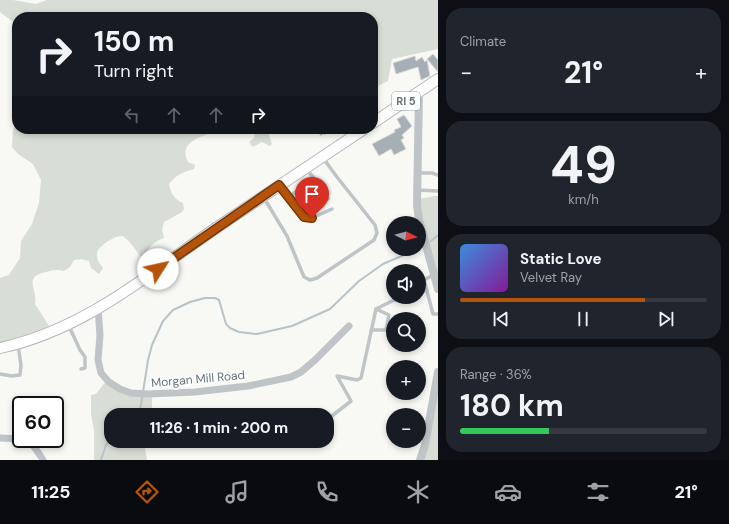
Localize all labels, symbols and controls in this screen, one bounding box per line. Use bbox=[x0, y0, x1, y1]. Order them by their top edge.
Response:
text: 150 m bbox=[94, 23, 174, 60]
icon: right bbox=[28, 28, 80, 80]
text: Climate bbox=[460, 33, 506, 50]
text: 21° bbox=[564, 53, 603, 92]
text: − bbox=[460, 58, 472, 87]
text: + bbox=[695, 58, 707, 87]
text: Turn right bbox=[94, 59, 174, 83]
road number: RI 5 bbox=[392, 92, 420, 110]
icon: left bbox=[121, 104, 143, 126]
icon: ahead bbox=[163, 104, 185, 126]
icon: ahead bbox=[205, 104, 227, 126]
icon: right bbox=[247, 104, 269, 126]
text: 49 bbox=[550, 131, 617, 199]
pin bbox=[295, 177, 329, 218]
icon: arrive bbox=[301, 183, 323, 205]
text: km/h bbox=[568, 191, 599, 208]
north arrow bbox=[386, 216, 426, 256]
map controls bbox=[386, 216, 426, 448]
position arrow bbox=[137, 248, 179, 290]
text: Static Love bbox=[520, 249, 601, 269]
button: sound bbox=[386, 264, 426, 304]
text: Velvet Ray bbox=[520, 269, 582, 286]
icon: previous bbox=[490, 308, 512, 330]
icon: pause bbox=[572, 308, 594, 330]
icon: next bbox=[655, 308, 677, 330]
button: search bbox=[386, 312, 426, 352]
button: + bbox=[386, 360, 426, 400]
text: Range · 36% bbox=[460, 366, 532, 383]
street label: Morgan Mill Road bbox=[150, 367, 246, 391]
text: 180 km bbox=[460, 386, 564, 425]
speed limit sign: 60 bbox=[12, 396, 64, 448]
button: − bbox=[386, 408, 426, 448]
text: 11:26 · 1 min · 200 m bbox=[150, 418, 288, 438]
icon: directions bbox=[133, 478, 161, 506]
icon: music bbox=[223, 478, 251, 506]
icon: phone bbox=[313, 478, 341, 506]
icon: climate bbox=[404, 478, 432, 506]
icon: car bbox=[494, 478, 522, 506]
icon: filters bbox=[584, 478, 612, 506]
text: 11:25 bbox=[31, 480, 70, 504]
text: 21° bbox=[674, 480, 698, 504]

